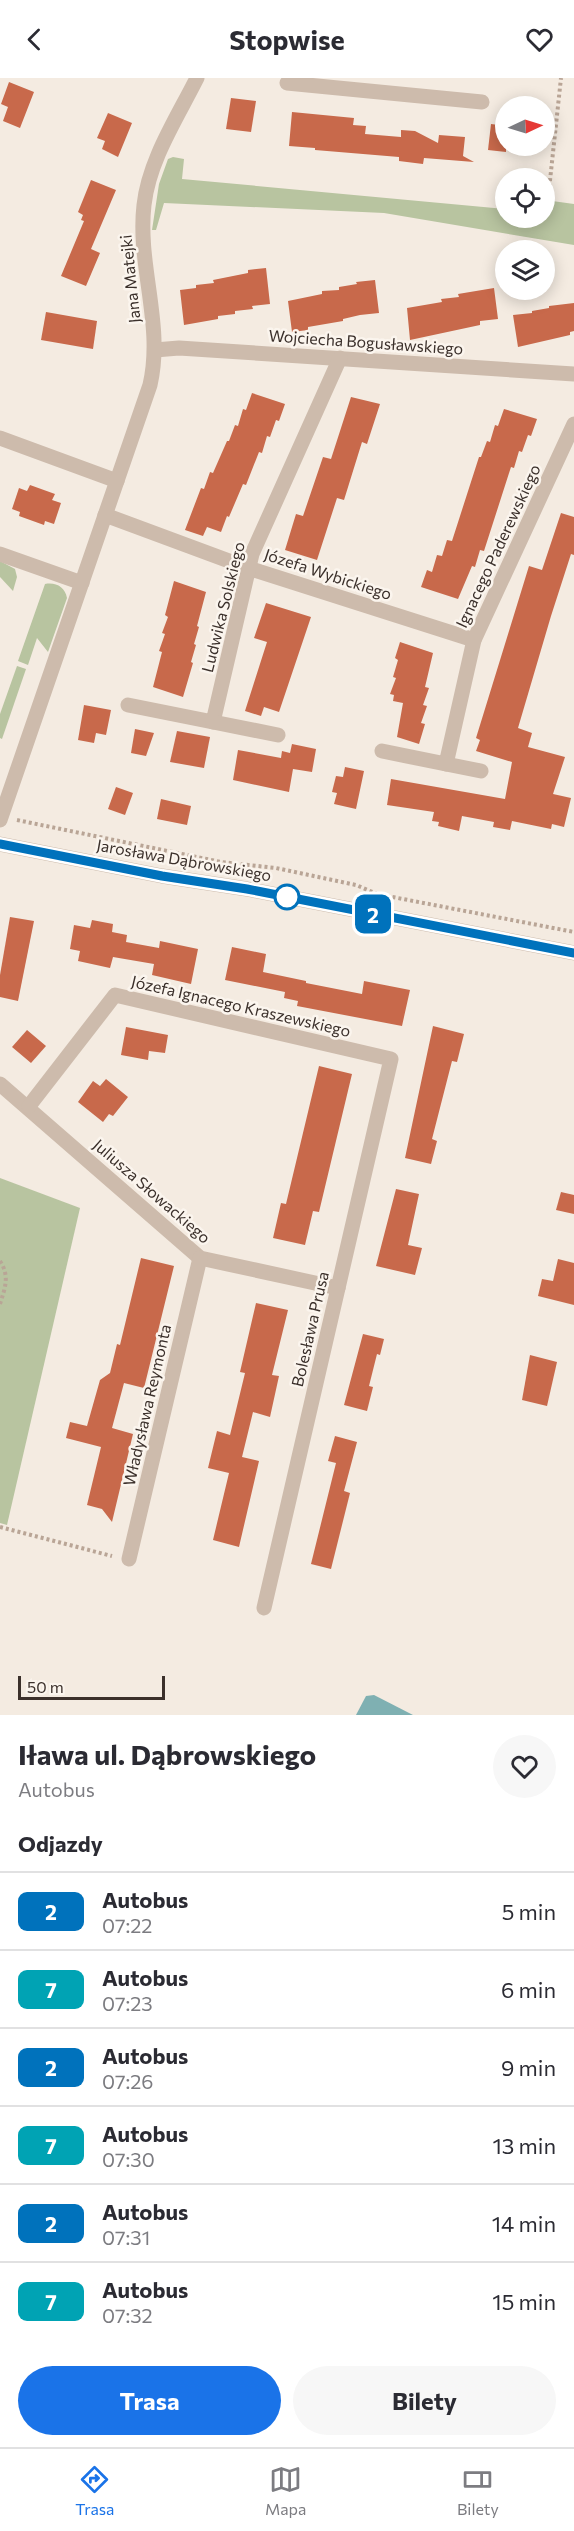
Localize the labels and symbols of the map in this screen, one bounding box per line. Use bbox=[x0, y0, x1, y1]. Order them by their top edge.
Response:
north arrow bbox=[495, 96, 555, 156]
street label: Jana Matejki bbox=[115, 234, 144, 324]
street label: Wojciecha Bogusławskiego bbox=[268, 325, 464, 358]
street label: Ignacego Paderewskiego bbox=[451, 461, 544, 630]
street label: Ludwika Solskiego bbox=[197, 540, 248, 674]
street label: Józefa Wybickiego bbox=[262, 544, 394, 603]
street label: Jarosława Dąbrowskiego bbox=[95, 835, 273, 884]
unlabelled marker bbox=[274, 884, 300, 910]
line badge: 2 bbox=[354, 894, 392, 934]
street label: Józefa Ignacego Kraszewskiego bbox=[130, 971, 353, 1040]
street label: Juliusza Słowackiego bbox=[90, 1135, 215, 1247]
street label: Bolesława Prusa bbox=[287, 1269, 332, 1388]
street label: Władysława Reymonta bbox=[119, 1322, 174, 1488]
scale bar bbox=[18, 1673, 165, 1700]

